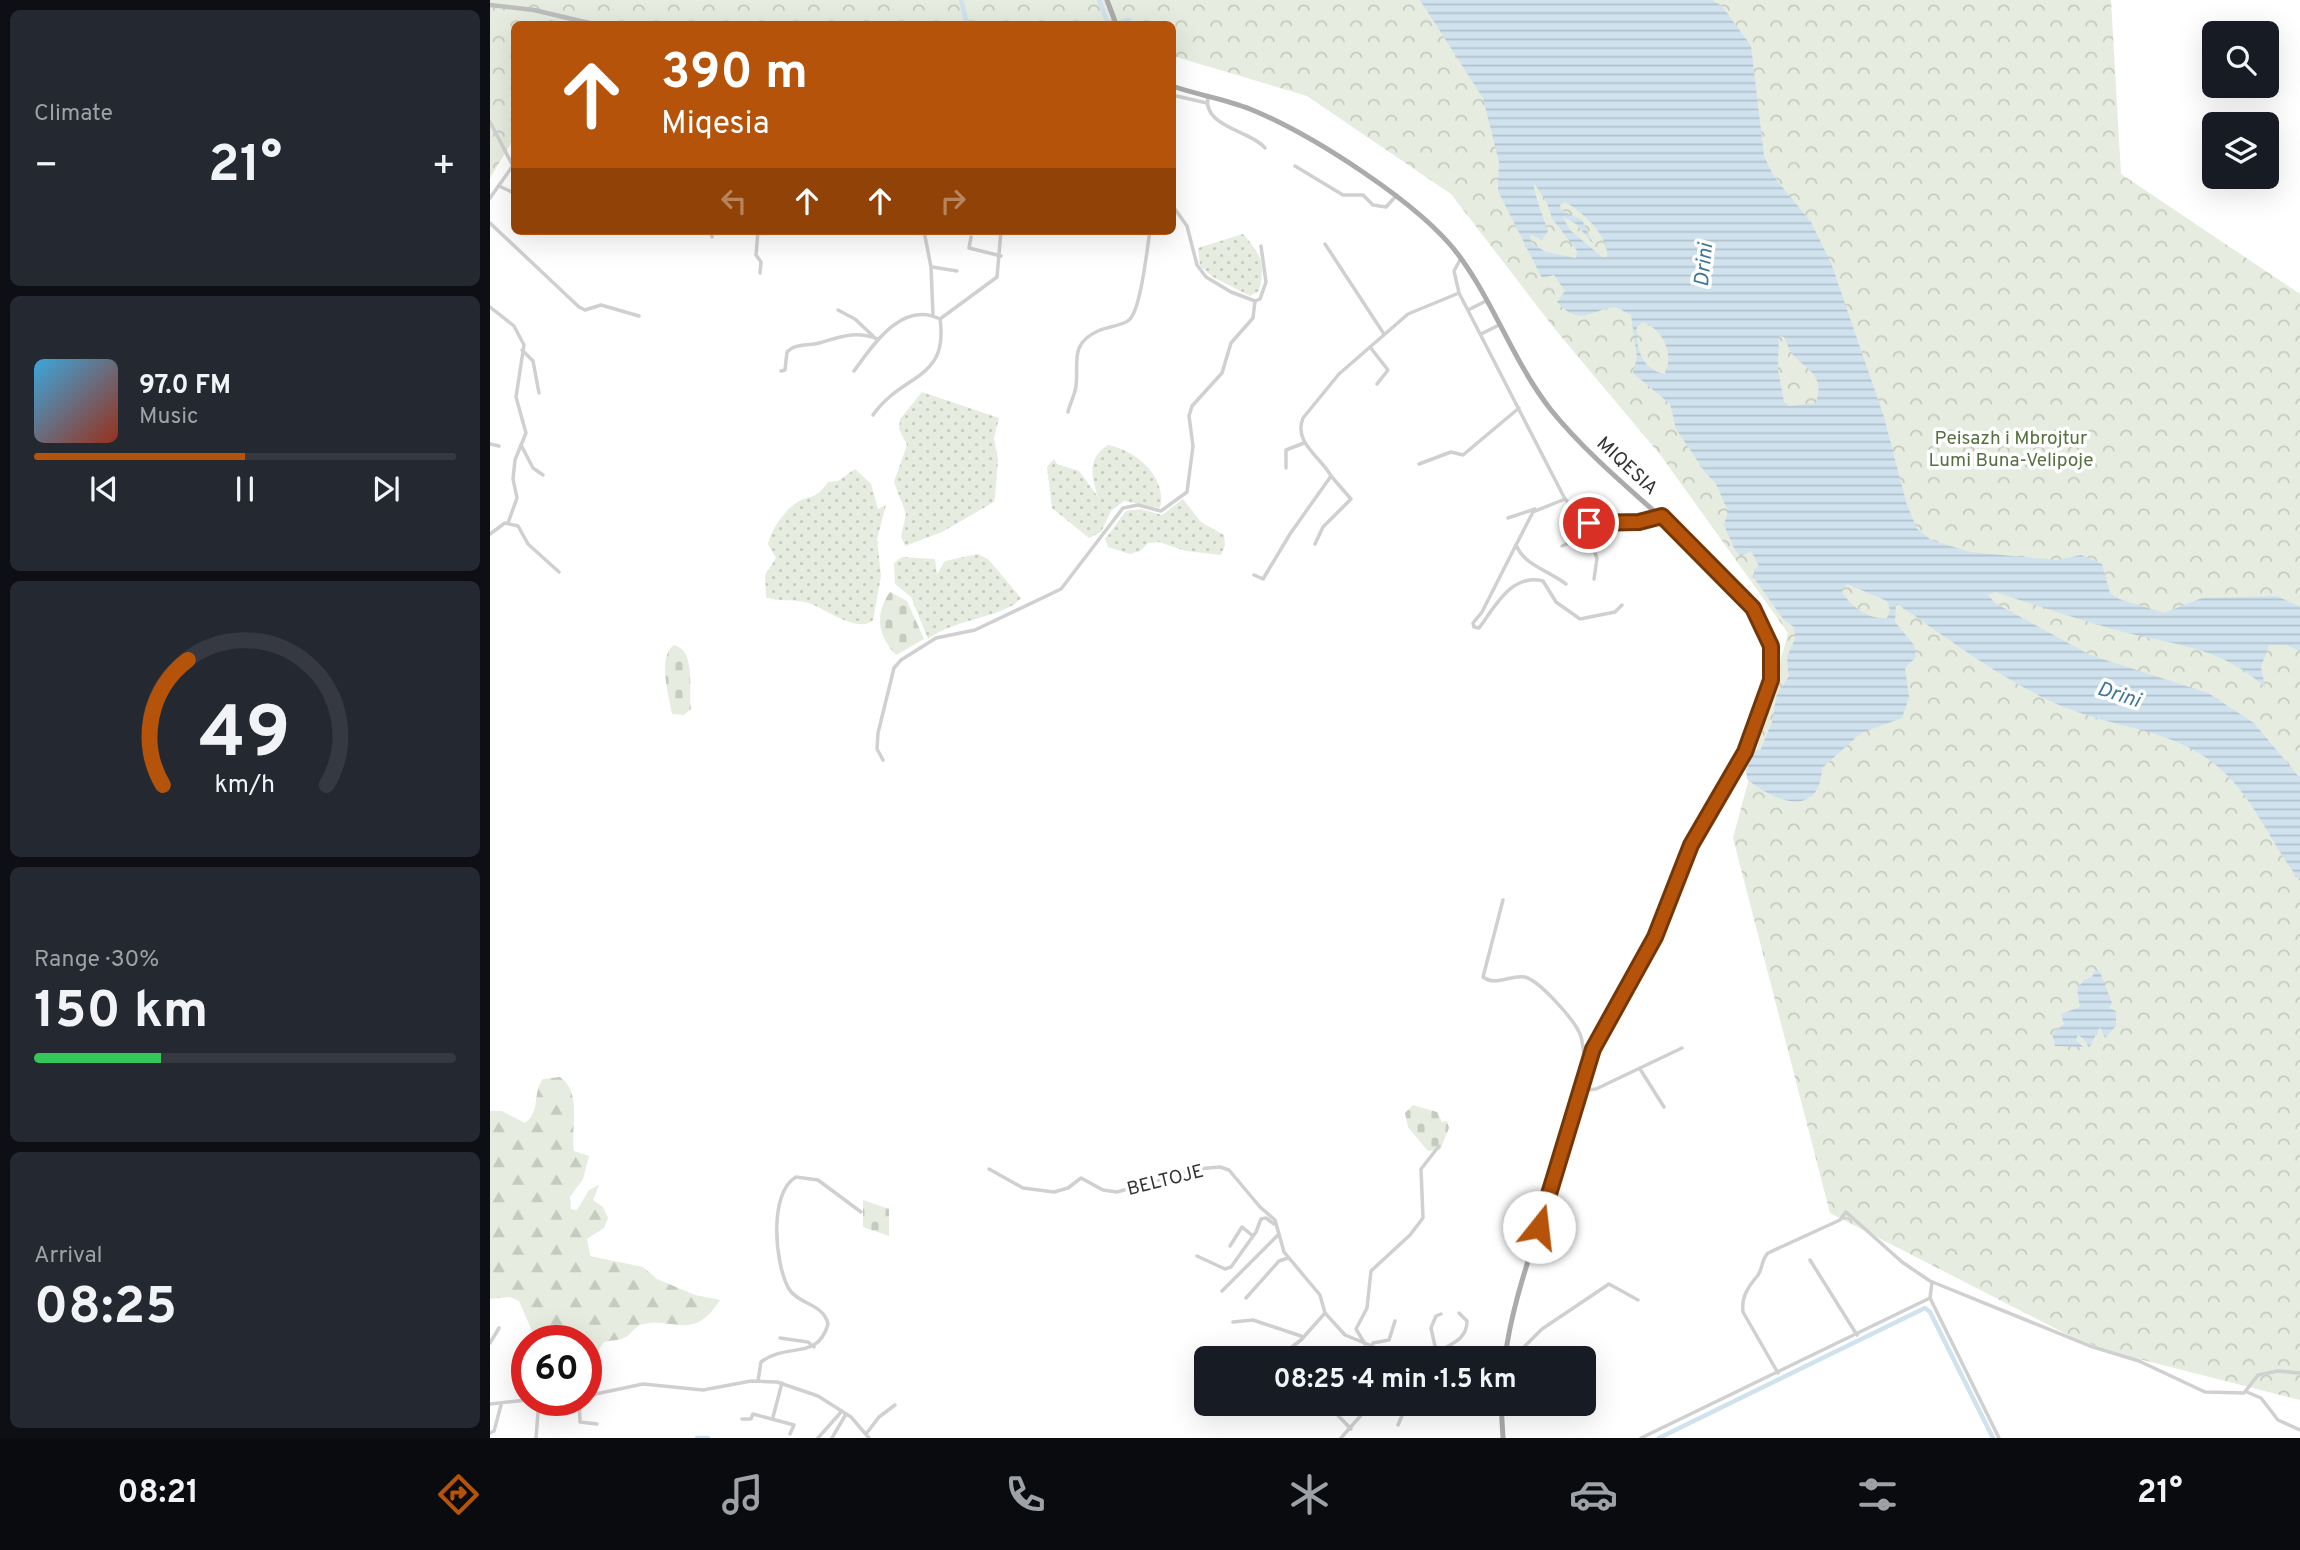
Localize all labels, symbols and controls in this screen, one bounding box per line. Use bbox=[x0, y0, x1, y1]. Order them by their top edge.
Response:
map controls bbox=[2202, 21, 2279, 189]
button: search bbox=[2202, 21, 2279, 98]
text: 390 m bbox=[661, 44, 808, 106]
icon: ahead bbox=[546, 49, 637, 140]
text: Climate bbox=[34, 100, 113, 129]
text: Miqesia bbox=[661, 105, 770, 145]
button: layers bbox=[2202, 112, 2279, 189]
text: 21° bbox=[208, 134, 282, 200]
text: − bbox=[34, 143, 59, 192]
text: + bbox=[431, 143, 456, 192]
icon: left bbox=[715, 182, 753, 220]
icon: ahead bbox=[788, 182, 826, 220]
icon: ahead bbox=[861, 182, 899, 220]
icon: right bbox=[934, 182, 972, 220]
water label: Drini bbox=[1689, 240, 1720, 288]
text: 97.0 FM bbox=[139, 370, 231, 403]
text: Music bbox=[139, 403, 199, 432]
park label: Peisazh i Mbrojtur Lumi Buna-Velipoje bbox=[1929, 427, 2093, 473]
street label: MIQESIA bbox=[1591, 432, 1662, 501]
icon: previous bbox=[85, 470, 123, 508]
icon: pause bbox=[226, 470, 264, 508]
icon: next bbox=[367, 470, 405, 508]
pin bbox=[1559, 493, 1619, 553]
icon: arrive bbox=[1570, 504, 1608, 542]
water label: Drini bbox=[2094, 676, 2145, 716]
text: 49 bbox=[199, 691, 291, 783]
text: km/h bbox=[215, 770, 275, 802]
text: Range · 30% bbox=[34, 946, 159, 975]
text: 150 km bbox=[34, 980, 208, 1046]
street label: BELTOJE bbox=[1125, 1160, 1206, 1202]
position arrow bbox=[1502, 1190, 1576, 1264]
text: Arrival bbox=[34, 1242, 103, 1271]
text: 08:25 bbox=[34, 1276, 177, 1342]
speed limit sign: 60 bbox=[511, 1325, 602, 1416]
text: 08:25 · 4 min · 1.5 km bbox=[1274, 1364, 1516, 1397]
icon: directions bbox=[434, 1470, 483, 1519]
icon: music bbox=[718, 1470, 767, 1519]
icon: phone bbox=[1001, 1470, 1050, 1519]
icon: climate bbox=[1285, 1470, 1334, 1519]
icon: car bbox=[1569, 1470, 1618, 1519]
icon: filters bbox=[1853, 1470, 1902, 1519]
text: 08:21 bbox=[117, 1474, 199, 1514]
text: 21° bbox=[2137, 1474, 2183, 1514]

